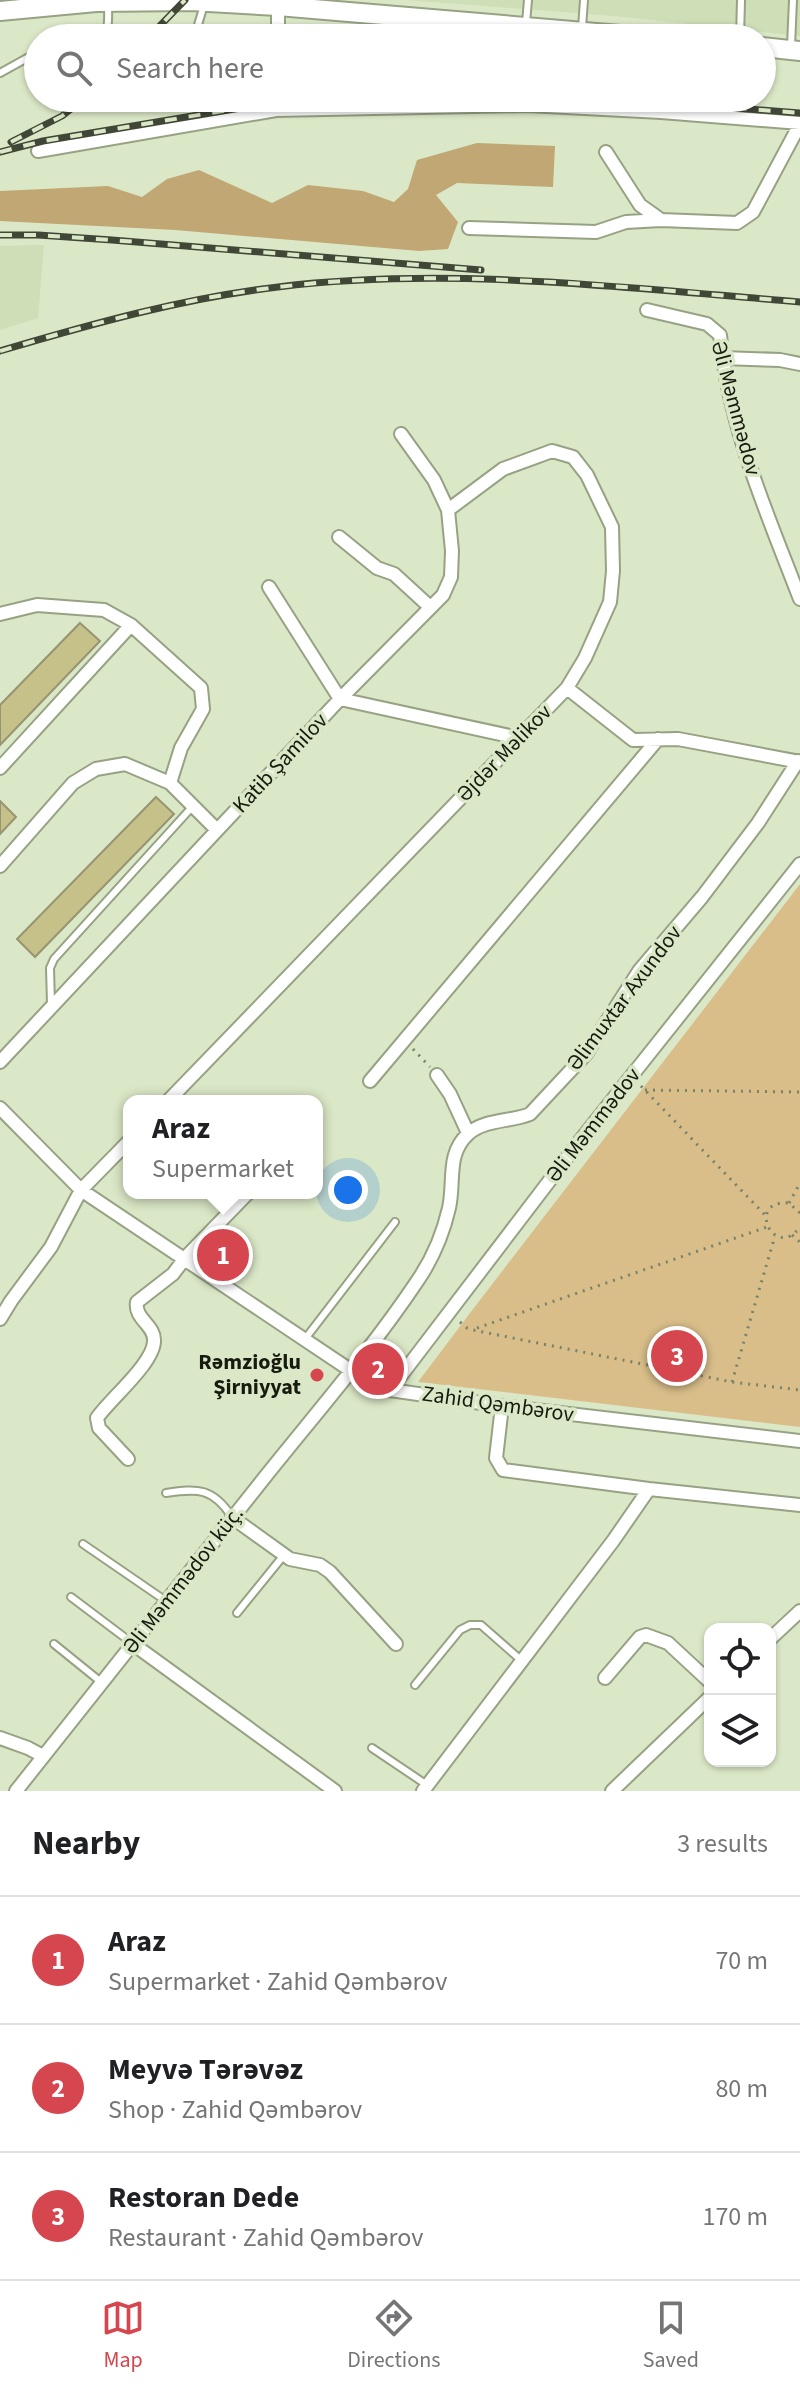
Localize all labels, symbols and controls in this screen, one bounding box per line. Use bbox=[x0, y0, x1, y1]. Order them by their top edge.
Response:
search box bbox=[24, 24, 776, 112]
icon: search bbox=[52, 46, 96, 90]
text: Search here bbox=[116, 47, 264, 90]
street label: Əli Məmmədov bbox=[703, 337, 770, 480]
street label: Əjdər Məlikov bbox=[449, 696, 560, 809]
street label: Katib Şamilov bbox=[225, 705, 336, 820]
street label: Əlimuxtar Axundov bbox=[559, 918, 690, 1077]
street label: Əli Məmmədov bbox=[538, 1060, 649, 1189]
popup bbox=[123, 1095, 323, 1199]
text: Araz bbox=[152, 1107, 210, 1150]
text: Supermarket bbox=[152, 1150, 294, 1187]
your location bbox=[328, 1170, 368, 1210]
pin: 1 bbox=[197, 1225, 249, 1285]
pin: 3 bbox=[651, 1326, 703, 1386]
pin: 2 bbox=[352, 1339, 404, 1399]
place label: Rəmzioğlu Şirniyyat bbox=[198, 1346, 302, 1403]
marker: Rəmzioğlu Şirniyyat bbox=[308, 1366, 326, 1384]
street label: Zahid Qəmbərov bbox=[420, 1378, 577, 1431]
street label: Əli Məmmədov küç. bbox=[115, 1499, 251, 1661]
map controls bbox=[704, 1623, 776, 1767]
button: locate bbox=[704, 1623, 776, 1695]
button: layers bbox=[704, 1695, 776, 1767]
text: Nearby bbox=[32, 1819, 140, 1868]
text: 3 results bbox=[677, 1825, 768, 1862]
text: Araz bbox=[108, 1920, 166, 1963]
text: 1 bbox=[51, 1942, 65, 1979]
text: 70 m bbox=[715, 1942, 768, 1979]
text: Supermarket · Zahid Qəmbərov bbox=[108, 1963, 448, 2000]
text: Meyvə Tərəvəz bbox=[108, 2048, 303, 2091]
text: 2 bbox=[51, 2070, 65, 2107]
text: 80 m bbox=[715, 2070, 768, 2107]
text: Shop · Zahid Qəmbərov bbox=[108, 2091, 362, 2128]
text: Restoran Dede bbox=[108, 2176, 299, 2219]
text: 3 bbox=[51, 2198, 65, 2235]
text: 170 m bbox=[702, 2198, 768, 2235]
text: Restaurant · Zahid Qəmbərov bbox=[108, 2219, 423, 2256]
tab: Map bbox=[101, 2296, 145, 2376]
tab: Directions bbox=[347, 2296, 440, 2376]
tab: Saved bbox=[643, 2296, 699, 2376]

